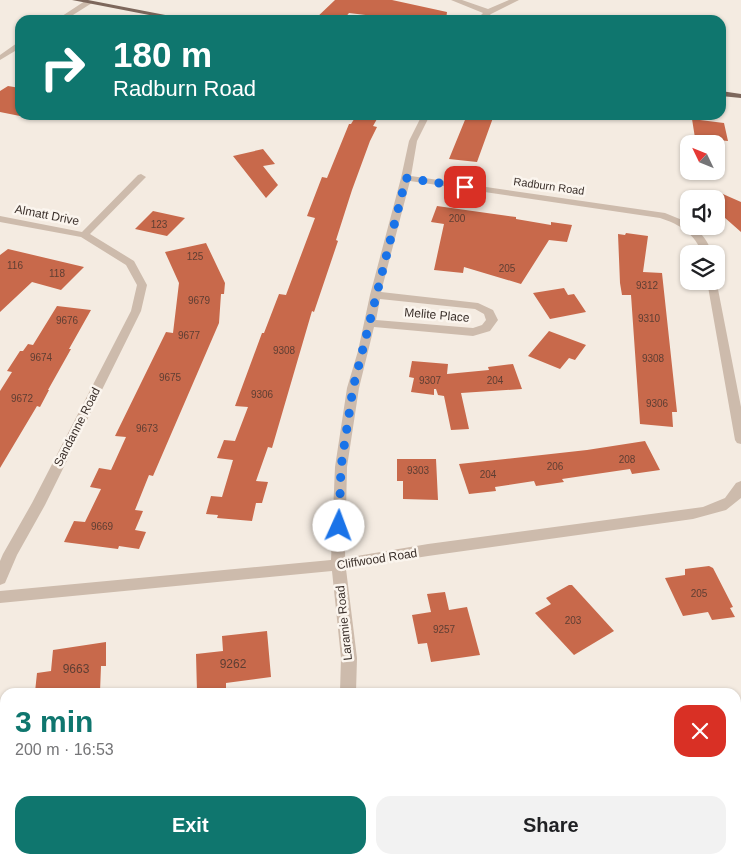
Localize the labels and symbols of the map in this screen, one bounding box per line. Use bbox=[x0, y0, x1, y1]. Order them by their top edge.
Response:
north arrow bbox=[680, 135, 725, 180]
pin bbox=[444, 166, 486, 208]
street label: Radburn Road bbox=[513, 175, 585, 197]
street label: Almatt Drive bbox=[14, 202, 81, 228]
house number: 200 bbox=[449, 213, 466, 224]
house number: 123 bbox=[151, 219, 168, 230]
house number: 125 bbox=[187, 251, 204, 262]
house number: 116 bbox=[7, 260, 23, 271]
house number: 205 bbox=[499, 263, 516, 274]
house number: 118 bbox=[49, 268, 65, 279]
house number: 9312 bbox=[636, 280, 659, 291]
house number: 9679 bbox=[188, 295, 211, 306]
street label: Melite Place bbox=[404, 305, 470, 325]
house number: 9310 bbox=[638, 313, 661, 324]
house number: 9676 bbox=[56, 315, 79, 326]
house number: 9677 bbox=[178, 330, 201, 341]
house number: 9308 bbox=[273, 345, 296, 356]
house number: 9674 bbox=[30, 352, 53, 363]
house number: 9308 bbox=[642, 353, 665, 364]
house number: 9675 bbox=[159, 372, 182, 383]
house number: 9307 bbox=[419, 375, 442, 386]
house number: 204 bbox=[487, 375, 504, 386]
street label: Sandanne Road bbox=[51, 385, 103, 469]
house number: 9306 bbox=[251, 389, 274, 400]
house number: 9672 bbox=[11, 393, 34, 404]
house number: 9306 bbox=[646, 398, 669, 409]
house number: 9673 bbox=[136, 423, 159, 434]
house number: 208 bbox=[619, 454, 636, 465]
house number: 206 bbox=[547, 461, 564, 472]
house number: 9303 bbox=[407, 465, 430, 476]
house number: 204 bbox=[480, 469, 497, 480]
position arrow bbox=[312, 499, 364, 551]
house number: 9669 bbox=[91, 521, 114, 532]
street label: Cliffwood Road bbox=[336, 546, 418, 572]
street label: Laramie Road bbox=[333, 585, 355, 661]
house number: 205 bbox=[691, 588, 708, 599]
house number: 203 bbox=[565, 615, 582, 626]
house number: 9257 bbox=[433, 624, 456, 635]
house number: 9262 bbox=[220, 657, 247, 671]
house number: 9663 bbox=[63, 662, 90, 676]

